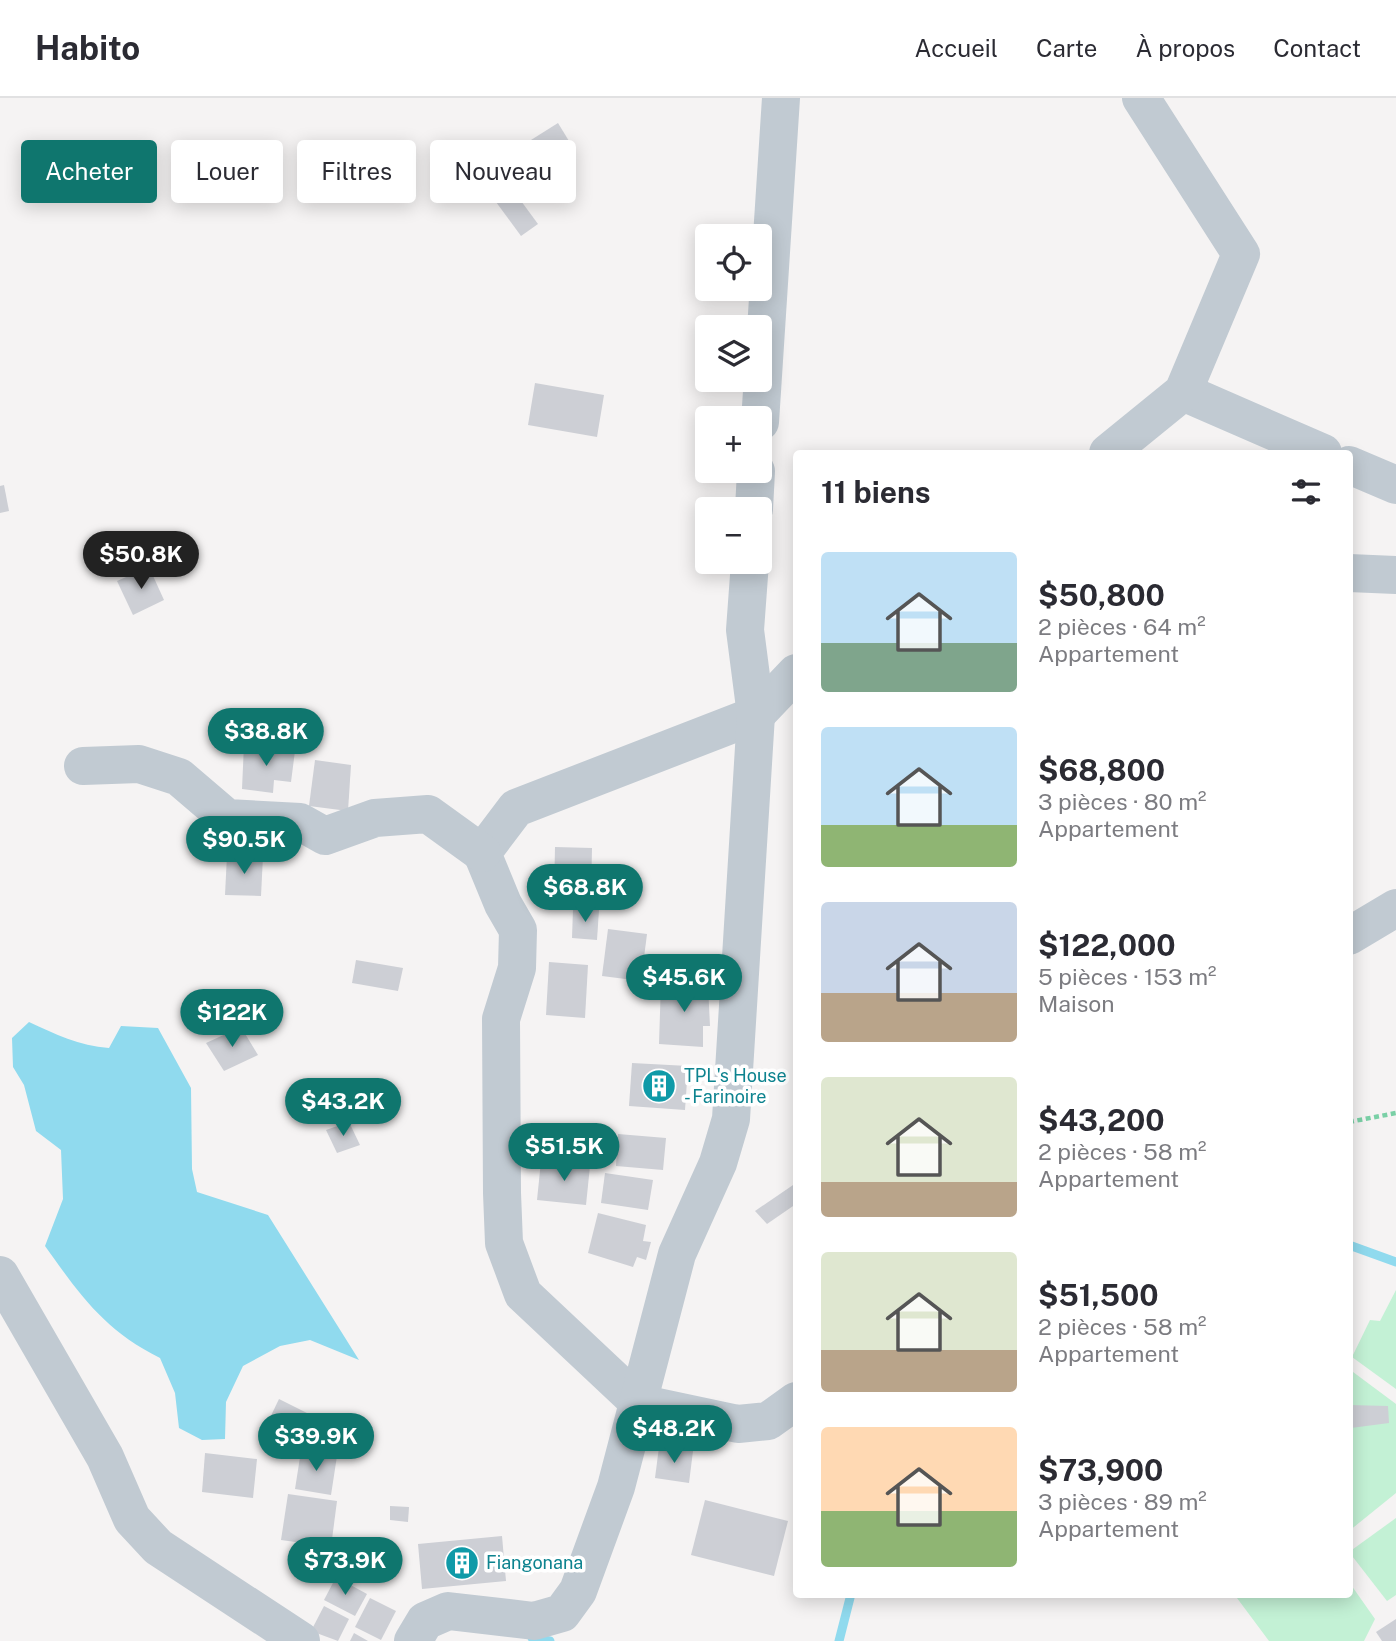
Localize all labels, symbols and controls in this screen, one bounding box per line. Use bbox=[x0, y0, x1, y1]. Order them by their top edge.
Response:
text: Habito bbox=[35, 29, 140, 67]
text: Accueil bbox=[915, 34, 998, 62]
text: Carte bbox=[1036, 34, 1097, 62]
text: À propos bbox=[1135, 34, 1235, 62]
text: Contact bbox=[1273, 34, 1361, 62]
chip: Acheter bbox=[21, 140, 157, 203]
chip: Louer bbox=[171, 140, 283, 203]
chip: Filtres bbox=[297, 140, 416, 203]
chip: Nouveau bbox=[430, 140, 576, 203]
map controls bbox=[695, 224, 772, 574]
button: locate bbox=[695, 224, 772, 301]
button: layers bbox=[695, 315, 772, 392]
button: + bbox=[695, 406, 772, 483]
icon: filters bbox=[1287, 473, 1325, 511]
text: 11 biens bbox=[821, 474, 930, 510]
button: − bbox=[695, 497, 772, 574]
pin: $50.8K bbox=[84, 532, 198, 591]
text: $50.8K bbox=[99, 540, 183, 567]
text: $50,800 bbox=[1038, 577, 1165, 613]
icon: home bbox=[877, 580, 961, 664]
text: 2 pièces · 64 m² bbox=[1038, 613, 1206, 640]
text: Appartement bbox=[1038, 640, 1179, 667]
pin: $38.8K bbox=[209, 708, 323, 768]
text: $38.8K bbox=[224, 717, 308, 744]
text: $68,800 bbox=[1038, 752, 1165, 788]
icon: home bbox=[877, 755, 961, 839]
text: 3 pièces · 80 m² bbox=[1038, 788, 1206, 815]
text: Appartement bbox=[1038, 815, 1179, 842]
pin: $90.5K bbox=[187, 816, 301, 876]
text: $90.5K bbox=[202, 825, 286, 852]
pin: $68.8K bbox=[528, 864, 642, 924]
text: $68.8K bbox=[543, 873, 627, 900]
text: $122,000 bbox=[1038, 927, 1175, 963]
icon: home bbox=[877, 930, 961, 1014]
pin: $45.6K bbox=[627, 954, 741, 1014]
text: $45.6K bbox=[642, 963, 726, 990]
text: 5 pièces · 153 m² bbox=[1038, 963, 1217, 990]
pin: $122K bbox=[183, 990, 281, 1049]
text: Maison bbox=[1038, 990, 1115, 1017]
text: $122K bbox=[196, 998, 268, 1025]
place label: TPL's House - Farinoire bbox=[684, 1065, 787, 1107]
building icon: TPL's House - Farinoire bbox=[640, 1067, 678, 1105]
pin: $43.2K bbox=[286, 1079, 400, 1138]
text: $43.2K bbox=[301, 1087, 385, 1114]
text: $43,200 bbox=[1038, 1102, 1165, 1138]
icon: home bbox=[877, 1105, 961, 1189]
pin: $51.5K bbox=[507, 1124, 621, 1183]
text: $51.5K bbox=[524, 1132, 604, 1159]
text: 2 pièces · 58 m² bbox=[1038, 1138, 1207, 1165]
text: Appartement bbox=[1038, 1165, 1179, 1192]
text: $51,500 bbox=[1038, 1277, 1159, 1313]
icon: home bbox=[877, 1280, 961, 1364]
text: 2 pièces · 58 m² bbox=[1038, 1313, 1207, 1340]
text: Appartement bbox=[1038, 1340, 1179, 1367]
pin: $48.2K bbox=[617, 1406, 731, 1465]
pin: $39.9K bbox=[259, 1414, 373, 1473]
text: $48.2K bbox=[632, 1414, 716, 1441]
text: $39.9K bbox=[274, 1422, 358, 1449]
text: $73,900 bbox=[1038, 1452, 1163, 1488]
icon: home bbox=[877, 1455, 961, 1539]
text: 3 pièces · 89 m² bbox=[1038, 1488, 1207, 1515]
text: Appartement bbox=[1038, 1515, 1179, 1542]
pin: $73.9K bbox=[288, 1538, 402, 1597]
building icon: Fiangonana bbox=[443, 1544, 481, 1582]
text: $73.9K bbox=[304, 1546, 386, 1573]
place label: Fiangonana bbox=[486, 1552, 583, 1573]

